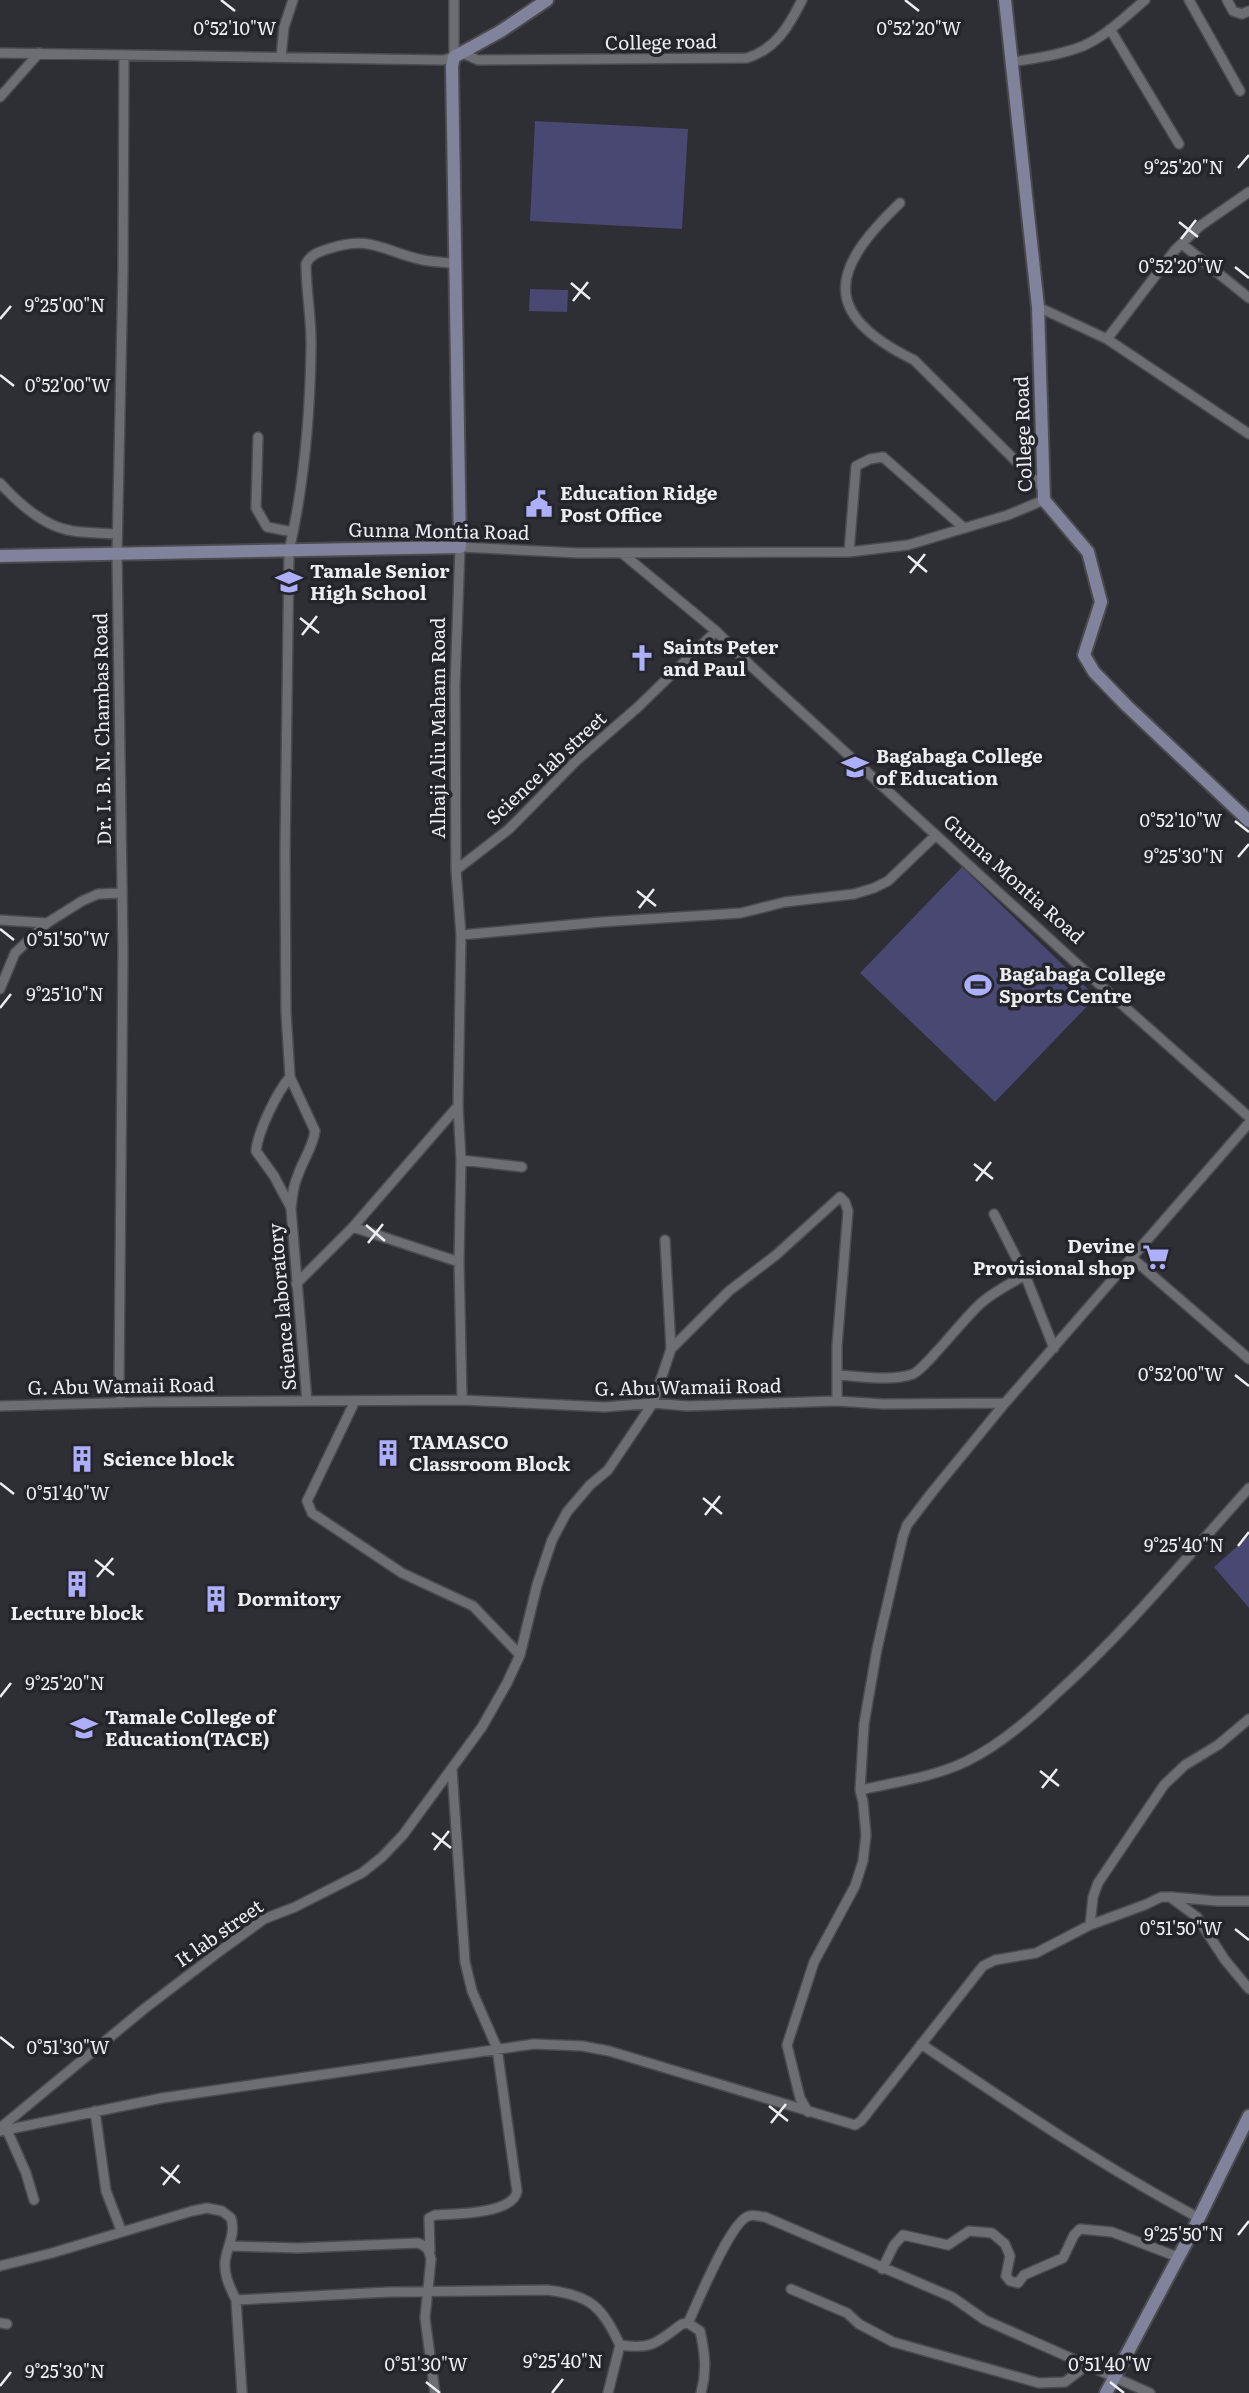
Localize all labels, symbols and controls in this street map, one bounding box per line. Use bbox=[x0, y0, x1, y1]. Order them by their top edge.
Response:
text: 0°52'10"W bbox=[194, 14, 277, 41]
text: 0°52'20"W bbox=[877, 14, 962, 41]
street label: College road bbox=[605, 26, 718, 56]
text: 9°25'20"N bbox=[1144, 153, 1224, 180]
text: 0°52'20"W bbox=[1139, 252, 1224, 279]
text: 9°25'00"N bbox=[25, 291, 105, 318]
text: 0°52'00"W bbox=[25, 371, 111, 398]
street label: College Road bbox=[1006, 375, 1038, 493]
place label: Education Ridge Post Office bbox=[560, 478, 718, 528]
public building icon: Education Ridge Post Office bbox=[524, 489, 554, 519]
street label: Gunna Montia Road bbox=[348, 514, 530, 546]
place label: Tamale Senior High School bbox=[310, 556, 450, 606]
school or university icon: Tamale Senior High School bbox=[274, 567, 304, 597]
street label: Dr. I. B. N. Chambas Road bbox=[85, 612, 117, 846]
street label: Alhaji Aliu Maham Road bbox=[423, 617, 451, 839]
place label: Saints Peter and Paul bbox=[663, 632, 779, 682]
church icon: Saints Peter and Paul bbox=[627, 643, 657, 673]
street label: Science lab street bbox=[479, 704, 612, 830]
place label: Bagabaga College of Education bbox=[876, 741, 1043, 791]
school or university icon: Bagabaga College of Education bbox=[840, 752, 870, 782]
text: 0°52'10"W bbox=[1140, 806, 1223, 833]
street label: Gunna Montia Road bbox=[938, 807, 1092, 949]
text: 9°25'30"N bbox=[1144, 842, 1224, 869]
text: 0°51'50"W bbox=[27, 925, 110, 952]
place label: Bagabaga College Sports Centre bbox=[999, 959, 1166, 1009]
sports icon: Bagabaga College Sports Centre bbox=[963, 970, 993, 1000]
text: 9°25'10"N bbox=[26, 980, 104, 1007]
street label: Science laboratory bbox=[260, 1222, 302, 1392]
place label: Devine Provisional shop bbox=[973, 1231, 1135, 1281]
supermarket icon: Devine Provisional shop bbox=[1141, 1242, 1171, 1272]
text: 0°52'00"W bbox=[1138, 1360, 1224, 1387]
street label: G. Abu Wamaii Road bbox=[27, 1369, 215, 1401]
street label: G. Abu Wamaii Road bbox=[594, 1370, 782, 1402]
place label: TAMASCO Classroom Block bbox=[409, 1427, 570, 1477]
building icon: TAMASCO Classroom Block bbox=[373, 1438, 403, 1468]
building icon: Science block bbox=[67, 1444, 97, 1474]
place label: Science block bbox=[103, 1444, 234, 1472]
text: 0°51'40"W bbox=[26, 1479, 110, 1506]
text: 9°25'40"N bbox=[1144, 1531, 1224, 1558]
building icon: Lecture block bbox=[62, 1569, 92, 1599]
building icon: Dormitory bbox=[201, 1584, 231, 1614]
place label: Dormitory bbox=[237, 1584, 341, 1612]
place label: Lecture block bbox=[11, 1598, 144, 1626]
text: 9°25'20"N bbox=[25, 1669, 105, 1696]
place label: Tamale College of Education(TACE) bbox=[105, 1702, 277, 1752]
school or university icon: Tamale College of Education(TACE) bbox=[69, 1713, 99, 1743]
street label: It lab street bbox=[169, 1891, 268, 1973]
text: 0°51'50"W bbox=[1140, 1914, 1223, 1941]
text: 0°51'30"W bbox=[26, 2033, 110, 2060]
text: 9°25'50"N bbox=[1144, 2220, 1224, 2247]
text: 9°25'40"N bbox=[523, 2347, 603, 2374]
text: 0°51'30"W bbox=[384, 2350, 468, 2377]
text: 0°51'40"W bbox=[1068, 2350, 1152, 2377]
text: 9°25'30"N bbox=[25, 2357, 105, 2384]

